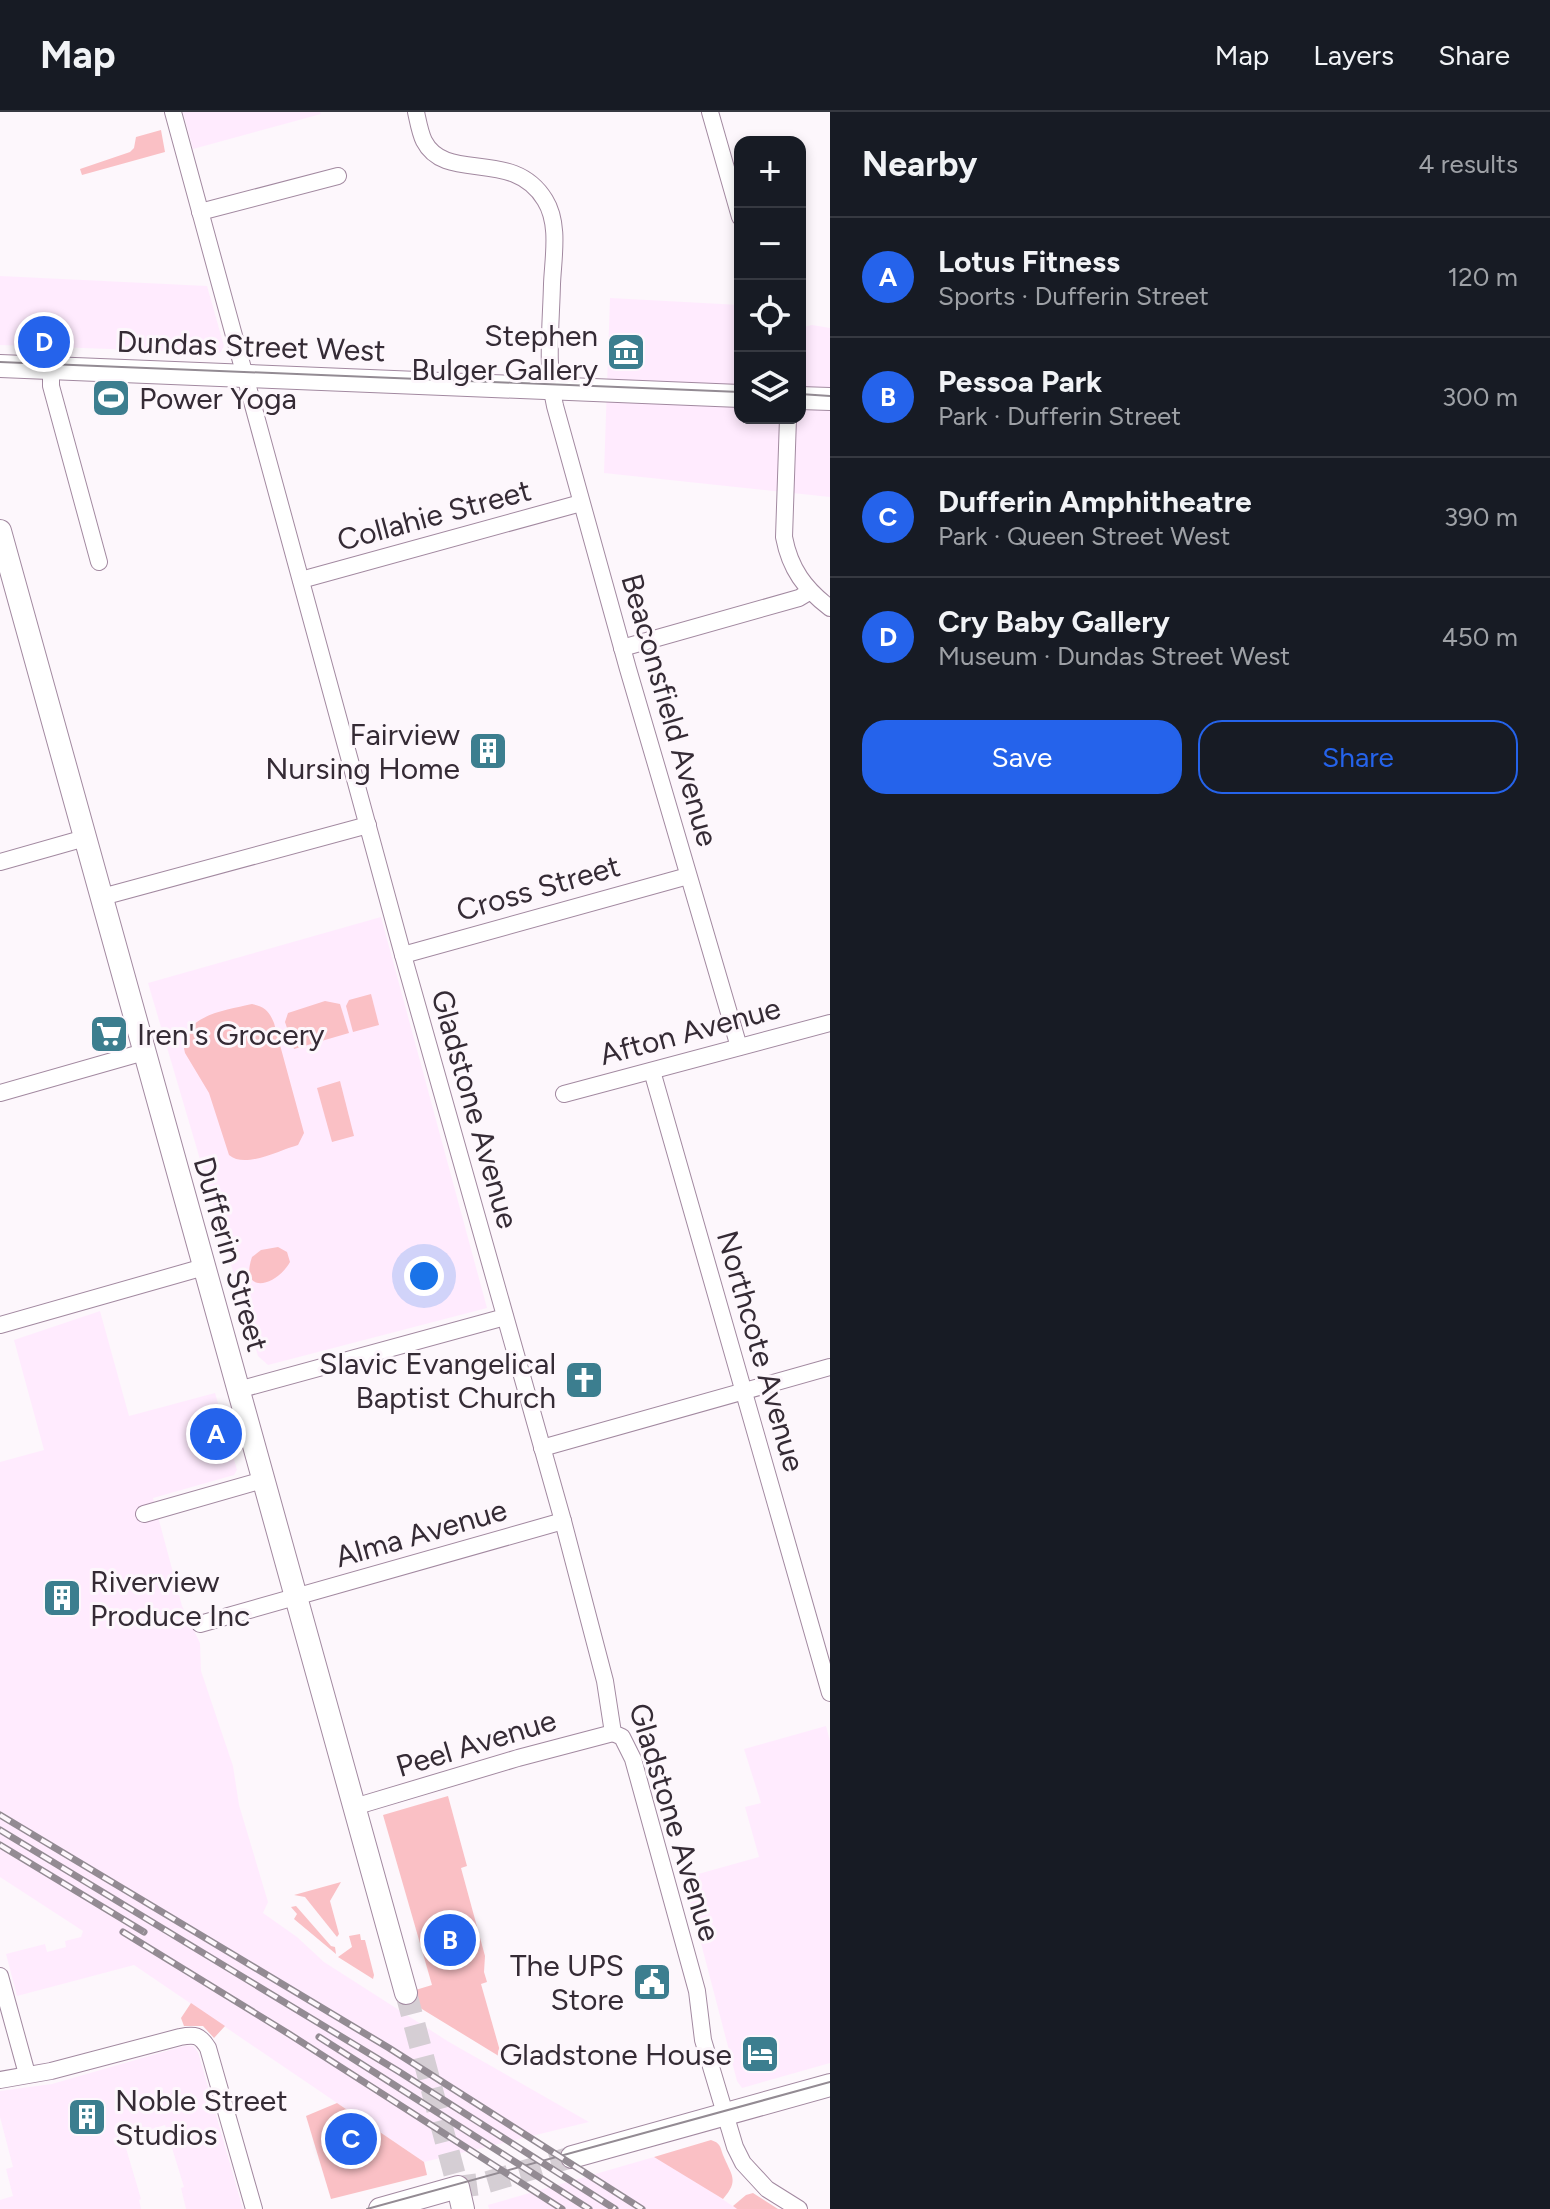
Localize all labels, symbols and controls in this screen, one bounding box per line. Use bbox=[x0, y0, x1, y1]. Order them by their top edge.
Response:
text: Map bbox=[40, 32, 116, 78]
text: Map bbox=[1215, 38, 1269, 72]
text: Layers bbox=[1313, 38, 1394, 72]
text: Share bbox=[1438, 38, 1510, 72]
map controls bbox=[734, 136, 806, 424]
button: + bbox=[734, 136, 806, 208]
text: Nearby bbox=[862, 144, 977, 185]
text: 4 results bbox=[1418, 148, 1518, 180]
button: − bbox=[734, 208, 806, 280]
text: Lotus Fitness bbox=[938, 243, 1120, 280]
text: A bbox=[879, 261, 897, 293]
text: 120 m bbox=[1448, 261, 1518, 293]
button: locate bbox=[734, 280, 806, 352]
text: Sports · Dufferin Street bbox=[938, 280, 1209, 312]
pin: D bbox=[18, 312, 70, 372]
place label: Stephen Bulger Gallery bbox=[411, 317, 598, 388]
street label: Dundas Street West bbox=[116, 323, 386, 369]
museum icon: Stephen Bulger Gallery bbox=[605, 331, 647, 373]
button: layers bbox=[734, 352, 806, 424]
text: Pessoa Park bbox=[938, 363, 1102, 400]
sports icon: Power Yoga bbox=[90, 377, 132, 419]
place label: Power Yoga bbox=[139, 380, 297, 417]
text: B bbox=[880, 381, 896, 413]
text: 300 m bbox=[1442, 381, 1518, 413]
text: Park · Dufferin Street bbox=[938, 400, 1181, 432]
street label: Collahie Street bbox=[333, 471, 535, 559]
text: Dufferin Amphitheatre bbox=[938, 483, 1252, 520]
text: C bbox=[879, 501, 897, 533]
text: 390 m bbox=[1444, 501, 1518, 533]
text: Park · Queen Street West bbox=[938, 520, 1230, 552]
street label: Beaconsfield Avenue bbox=[613, 569, 727, 851]
text: Cry Baby Gallery bbox=[938, 603, 1170, 640]
text: D bbox=[879, 621, 897, 653]
text: 450 m bbox=[1442, 621, 1518, 653]
text: Museum · Dundas Street West bbox=[938, 640, 1290, 672]
place label: Fairview Nursing Home bbox=[265, 716, 460, 787]
button: Save bbox=[862, 720, 1182, 794]
button: Share bbox=[1198, 720, 1518, 794]
building icon: Fairview Nursing Home bbox=[467, 730, 509, 772]
street label: Cross Street bbox=[452, 847, 624, 929]
street label: Gladstone Avenue bbox=[423, 985, 527, 1233]
street label: Afton Avenue bbox=[596, 989, 784, 1073]
supermarket icon: Iren's Grocery bbox=[88, 1013, 130, 1055]
place label: Iren's Grocery bbox=[137, 1016, 325, 1053]
street label: Dufferin Street bbox=[186, 1152, 276, 1356]
street label: Northcote Avenue bbox=[709, 1226, 813, 1476]
your location bbox=[404, 1256, 444, 1296]
place label: Slavic Evangelical Baptist Church bbox=[319, 1345, 556, 1416]
church icon: Slavic Evangelical Baptist Church bbox=[563, 1359, 605, 1401]
pin: A bbox=[190, 1404, 242, 1464]
street label: Alma Avenue bbox=[331, 1491, 511, 1575]
place label: Riverview Produce Inc bbox=[90, 1563, 250, 1634]
building icon: Riverview Produce Inc bbox=[41, 1577, 83, 1619]
street label: Gladstone Avenue bbox=[621, 1699, 729, 1945]
street label: Peel Avenue bbox=[392, 1701, 560, 1785]
pin: B bbox=[424, 1910, 476, 1970]
place label: The UPS Store bbox=[510, 1947, 624, 2018]
public building icon: The UPS Store bbox=[631, 1961, 673, 2003]
hotel icon: Gladstone House bbox=[739, 2033, 781, 2075]
place label: Gladstone House bbox=[500, 2036, 732, 2073]
place label: Noble Street Studios bbox=[115, 2082, 288, 2153]
building icon: Noble Street Studios bbox=[66, 2096, 108, 2138]
pin: C bbox=[325, 2109, 377, 2169]

